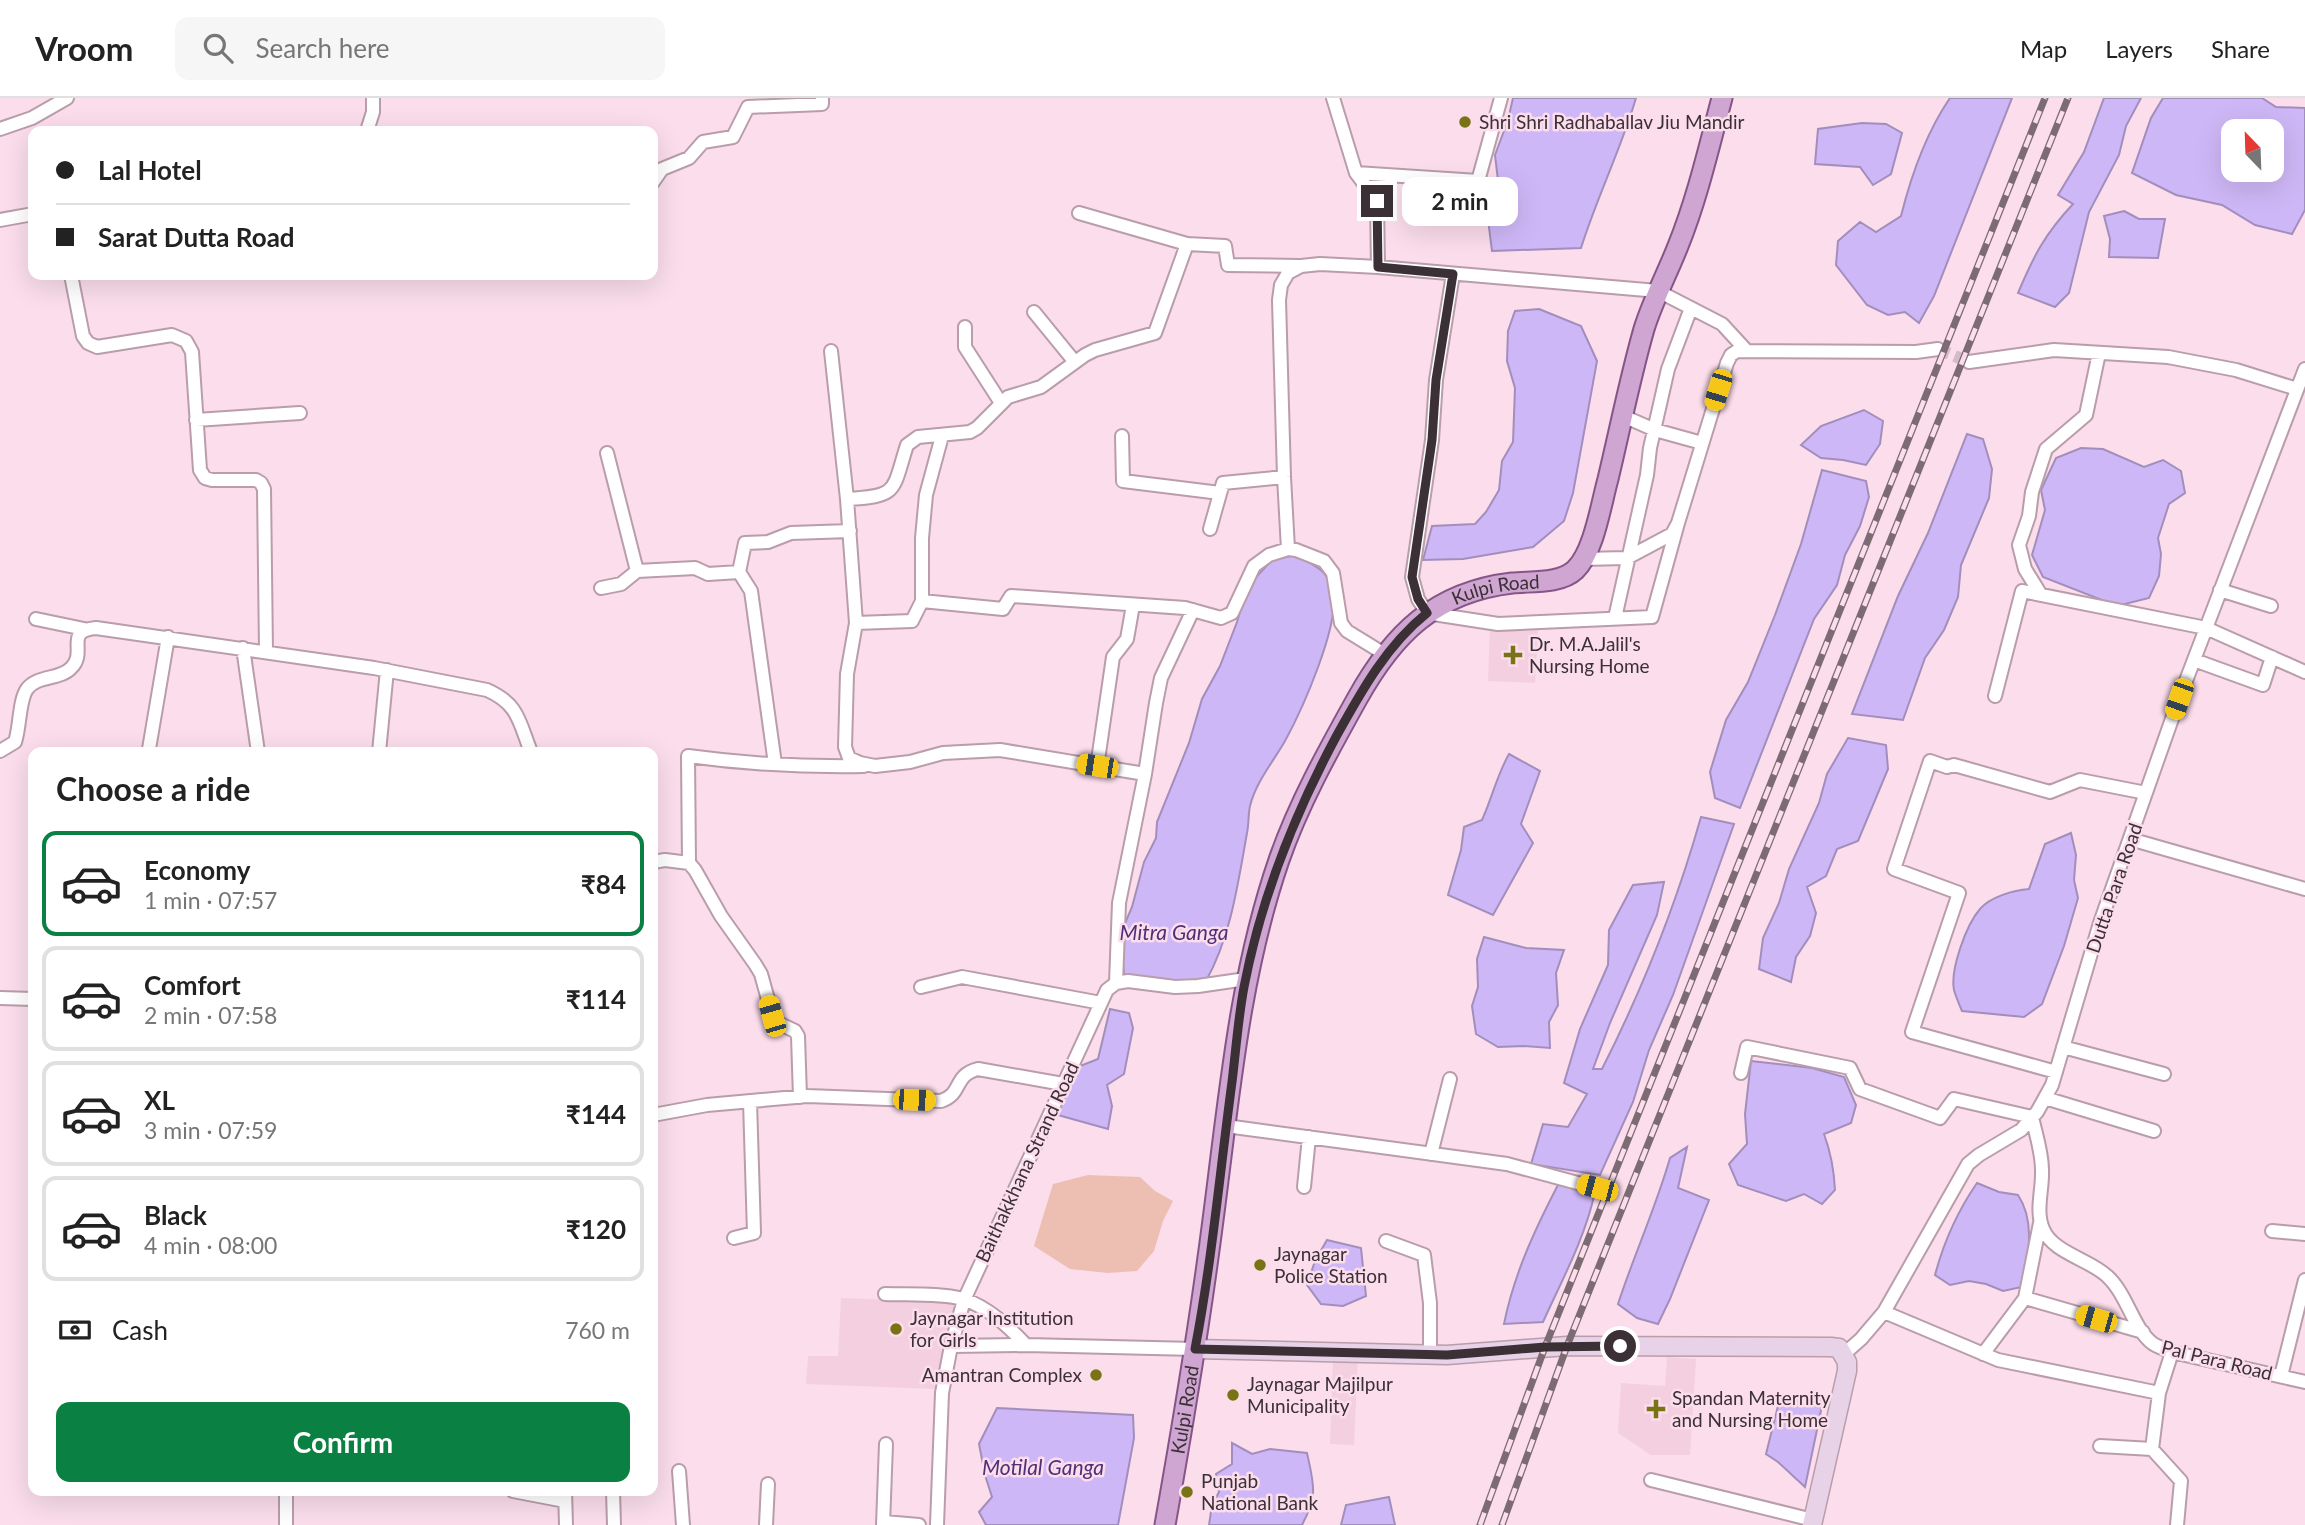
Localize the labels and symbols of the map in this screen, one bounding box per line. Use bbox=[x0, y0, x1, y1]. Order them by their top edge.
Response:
place label: Shri Shri Radhaballav Jiu Mandir bbox=[1479, 110, 1745, 133]
marker: Shri Shri Radhaballav Jiu Mandir bbox=[1457, 114, 1473, 130]
north arrow bbox=[2221, 119, 2284, 182]
callout: 2 min bbox=[1402, 176, 1517, 226]
route end bbox=[1361, 185, 1393, 217]
car bbox=[1702, 367, 1735, 413]
street label: Kulpi Road bbox=[1448, 570, 1540, 609]
place label: Dr. M.A.Jalil's Nursing Home bbox=[1529, 632, 1650, 677]
marker: Dr. M.A.Jalil's Nursing Home bbox=[1503, 645, 1523, 665]
car bbox=[2163, 676, 2196, 722]
car bbox=[1075, 752, 1120, 780]
street label: Dutta Para Road bbox=[2081, 820, 2147, 956]
water label: Mitra Ganga bbox=[1119, 919, 1229, 944]
car bbox=[757, 993, 788, 1039]
street label: Baithakkhana Strand Road bbox=[970, 1058, 1083, 1266]
car bbox=[893, 1089, 936, 1111]
car bbox=[1574, 1172, 1621, 1204]
place label: Jaynagar Police Station bbox=[1274, 1242, 1388, 1287]
marker: Jaynagar Police Station bbox=[1252, 1257, 1268, 1273]
car bbox=[2073, 1303, 2120, 1335]
place label: Jaynagar Institution for Girls bbox=[910, 1306, 1074, 1351]
marker: Jaynagar Institution for Girls bbox=[888, 1321, 904, 1337]
route start bbox=[1604, 1330, 1636, 1362]
street label: Pal Para Road bbox=[2159, 1335, 2275, 1384]
place label: Amantran Complex bbox=[922, 1363, 1083, 1386]
street label: Kulpi Road bbox=[1166, 1364, 1203, 1456]
marker: Amantran Complex bbox=[1088, 1367, 1104, 1383]
place label: Jaynagar Majilpur Municipality bbox=[1247, 1372, 1393, 1417]
place label: Spandan Maternity and Nursing Home bbox=[1672, 1386, 1831, 1431]
marker: Jaynagar Majilpur Municipality bbox=[1225, 1387, 1241, 1403]
marker: Spandan Maternity and Nursing Home bbox=[1646, 1399, 1666, 1419]
water label: Motilal Ganga bbox=[982, 1454, 1104, 1479]
place label: Punjab National Bank bbox=[1201, 1469, 1319, 1514]
marker: Punjab National Bank bbox=[1179, 1484, 1195, 1500]

